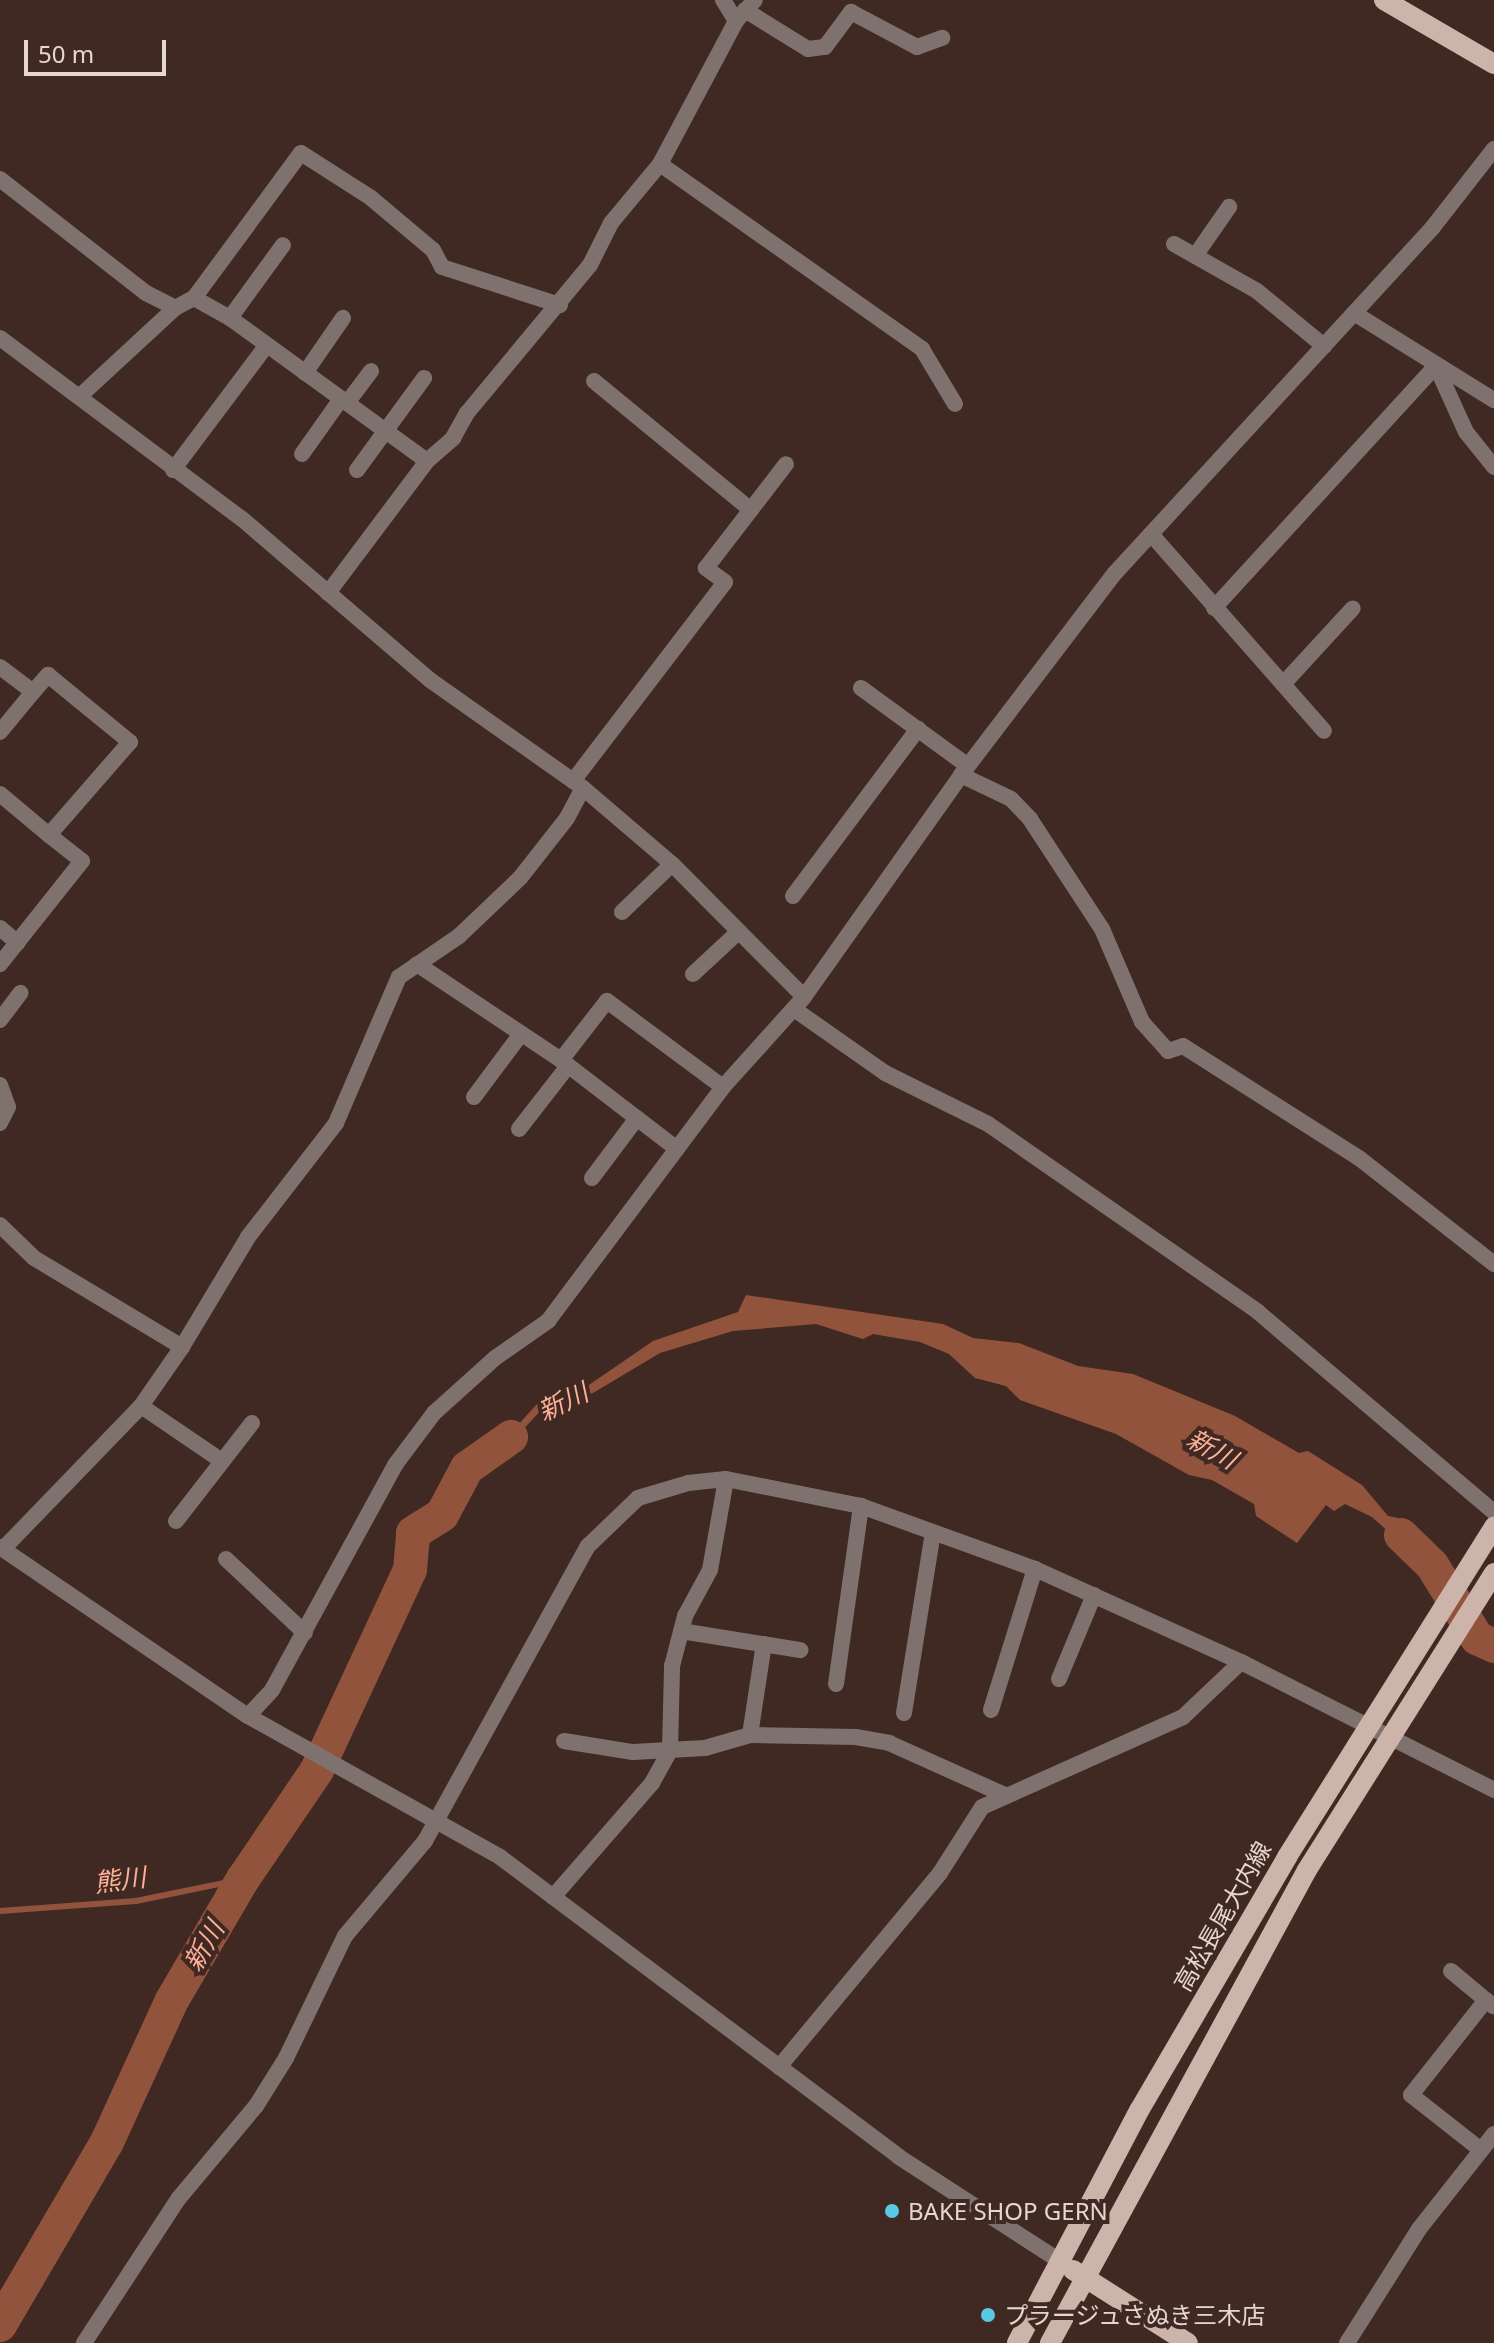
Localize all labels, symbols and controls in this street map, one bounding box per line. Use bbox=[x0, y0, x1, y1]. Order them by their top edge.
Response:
scale bar bbox=[28, 24, 170, 74]
text: 50 m bbox=[38, 37, 94, 70]
water label: 新川 bbox=[533, 1377, 593, 1427]
water label: 新川 bbox=[1182, 1423, 1242, 1475]
street label: 高松長尾大内線 bbox=[1168, 1836, 1276, 1996]
water label: 熊川 bbox=[92, 1861, 148, 1899]
water label: 新川 bbox=[177, 1916, 231, 1976]
place label: BAKE SHOP GERN bbox=[908, 2197, 1108, 2225]
marker: BAKE SHOP GERN bbox=[883, 2202, 901, 2220]
place label: プラージュさぬき三木店 bbox=[1004, 2301, 1268, 2329]
marker: プラージュさぬき三木店 bbox=[979, 2306, 997, 2324]

